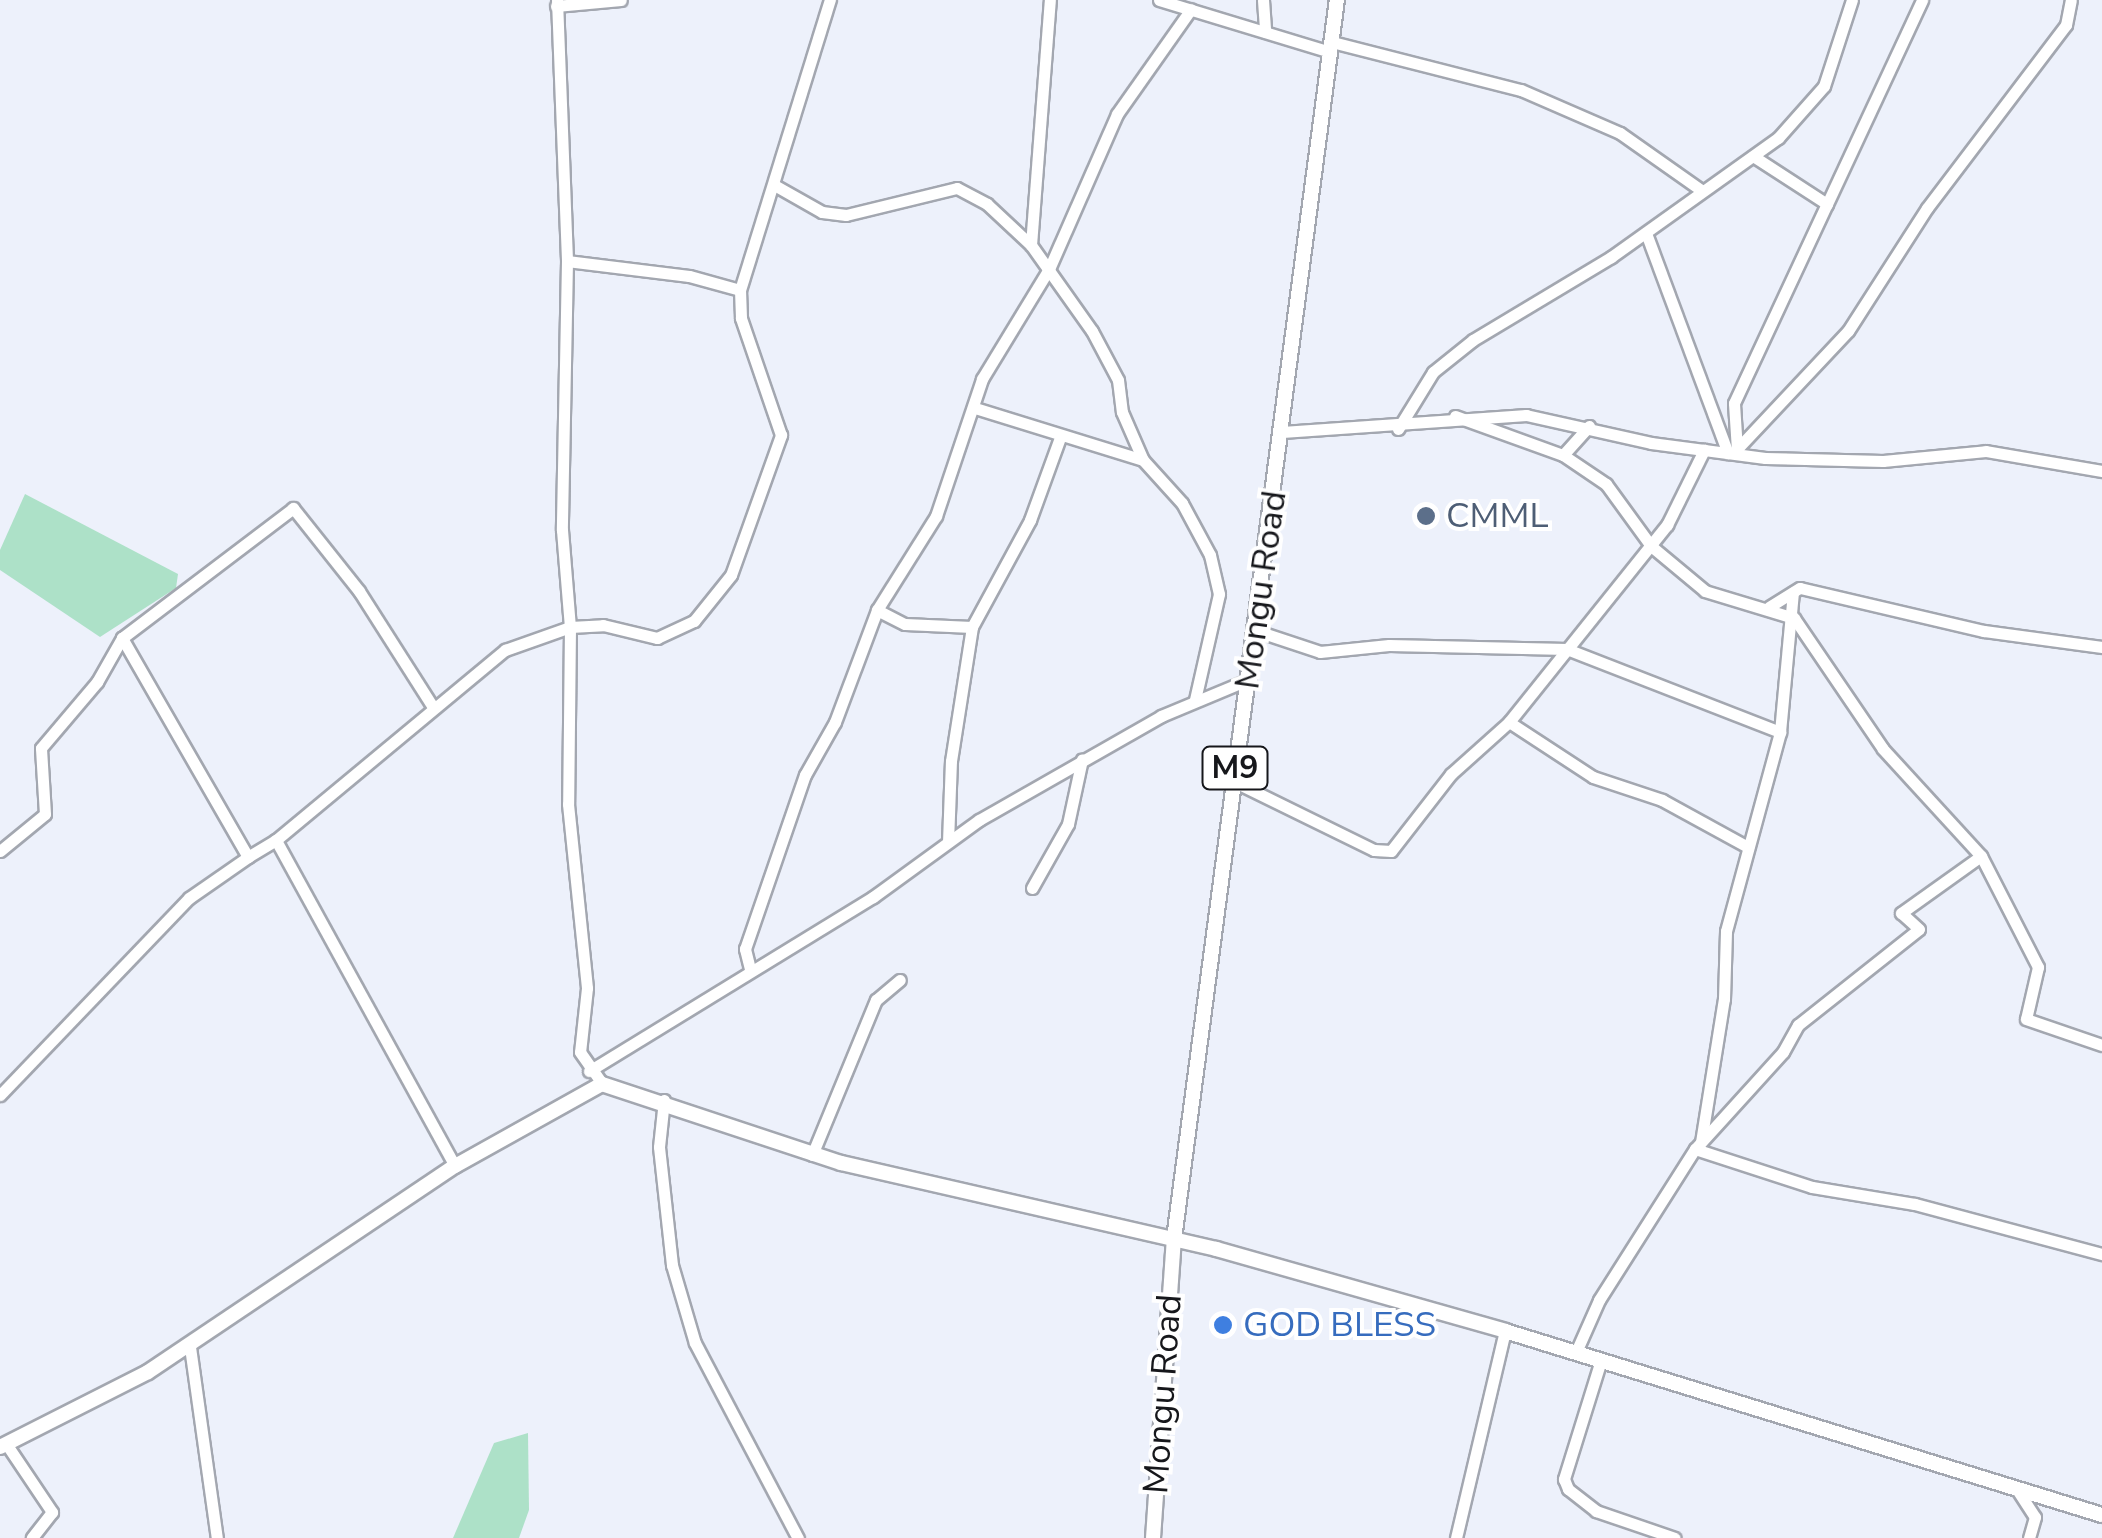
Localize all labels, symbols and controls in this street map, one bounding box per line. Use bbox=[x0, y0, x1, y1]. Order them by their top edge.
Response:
street label: Mongu Road bbox=[1226, 488, 1296, 692]
place label: CMML bbox=[1446, 495, 1548, 537]
marker: CMML bbox=[1415, 505, 1437, 527]
road number: M9 bbox=[1200, 741, 1270, 795]
street label: Mongu Road bbox=[1135, 1293, 1191, 1495]
place label: GOD BLESS bbox=[1243, 1304, 1436, 1346]
marker: GOD BLESS bbox=[1212, 1314, 1234, 1336]

